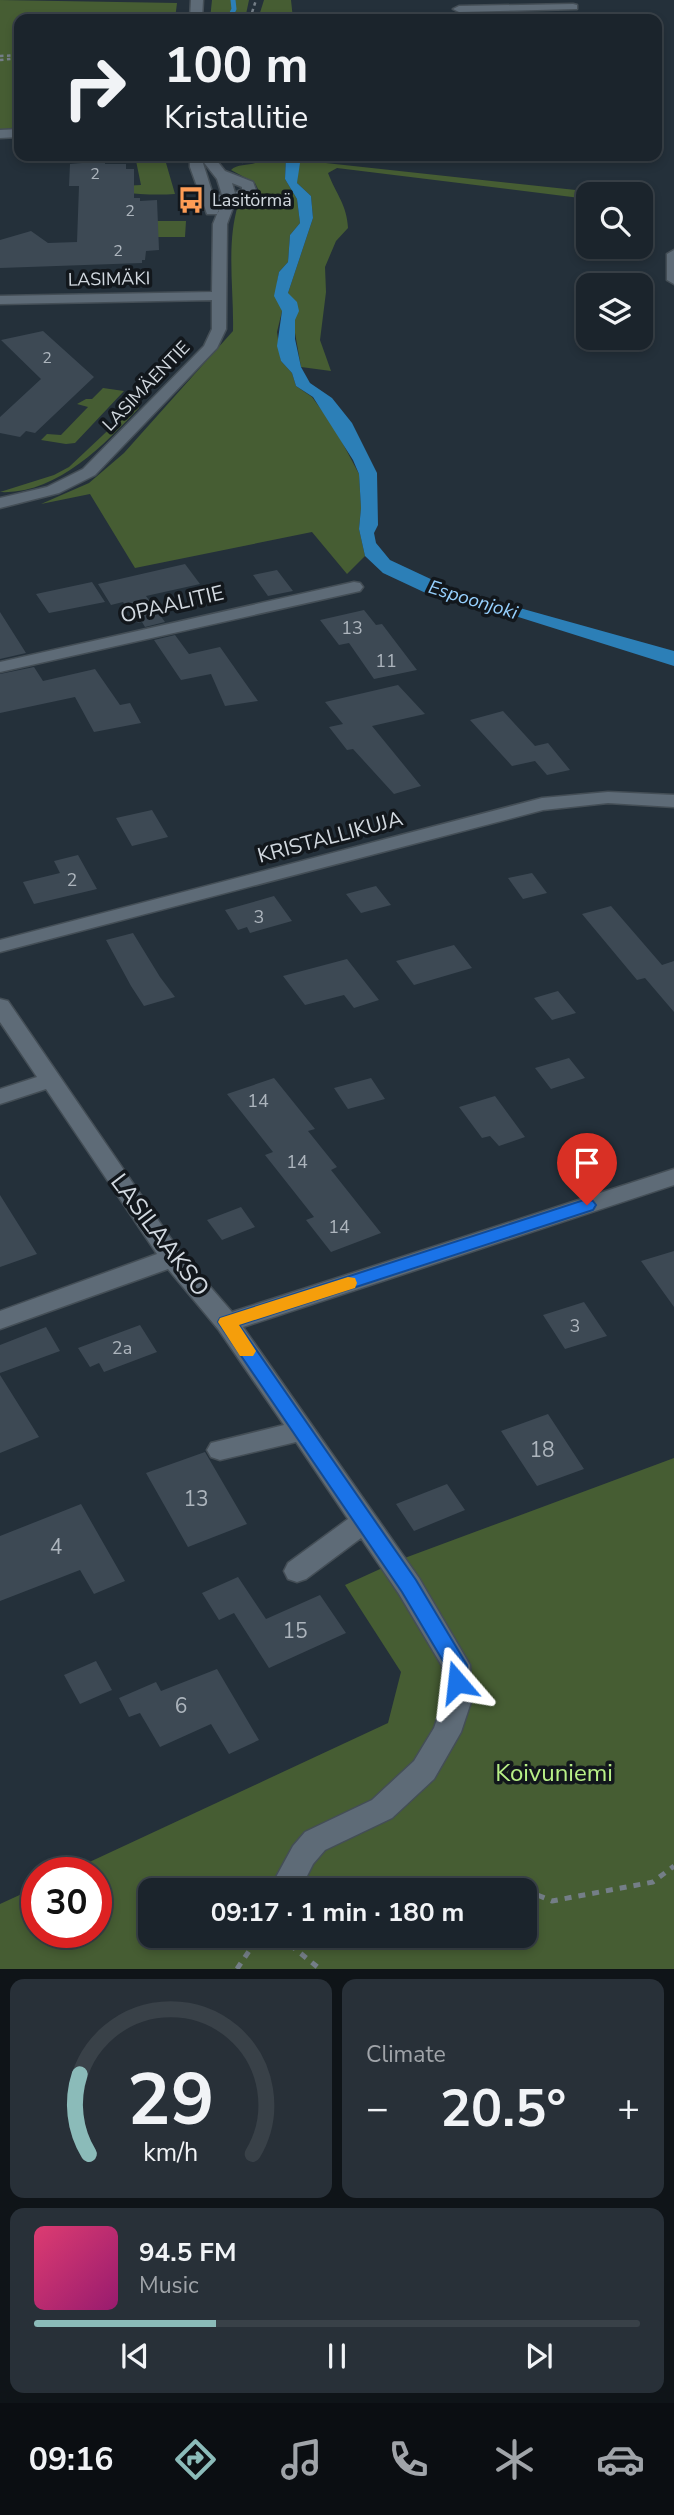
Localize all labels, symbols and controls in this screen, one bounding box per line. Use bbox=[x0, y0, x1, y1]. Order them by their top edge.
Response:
text: 100 m bbox=[164, 32, 308, 99]
icon: right bbox=[49, 42, 140, 133]
text: Kristallitie bbox=[164, 96, 308, 139]
house number: 2 bbox=[90, 163, 100, 185]
map controls bbox=[576, 182, 653, 350]
button: search bbox=[576, 182, 653, 259]
bus stop icon: Lasitörmä bbox=[176, 185, 206, 215]
place label: Lasitörmä bbox=[212, 188, 292, 212]
house number: 2 bbox=[125, 200, 135, 222]
house number: 2 bbox=[113, 240, 123, 262]
street label: LASIMÄKI bbox=[68, 266, 150, 292]
button: layers bbox=[576, 273, 653, 350]
street label: LASIMÄENTIE bbox=[97, 336, 195, 436]
house number: 2 bbox=[42, 347, 52, 369]
water label: Espoonjoki bbox=[425, 574, 521, 626]
street label: OPAALITIE bbox=[117, 578, 227, 630]
house number: 13 bbox=[341, 616, 363, 640]
house number: 11 bbox=[375, 649, 397, 673]
street label: KRISTALLIKUJA bbox=[254, 804, 406, 870]
house number: 2 bbox=[67, 868, 77, 892]
house number: 3 bbox=[254, 905, 264, 929]
house number: 14 bbox=[247, 1089, 269, 1113]
pin bbox=[557, 1133, 617, 1205]
icon: arrive bbox=[568, 1144, 606, 1182]
house number: 14 bbox=[286, 1150, 308, 1174]
street label: LASILAAKSO bbox=[103, 1167, 217, 1303]
house number: 14 bbox=[328, 1215, 350, 1239]
house number: 3 bbox=[570, 1314, 580, 1338]
house number: 2a bbox=[112, 1336, 132, 1360]
house number: 18 bbox=[529, 1436, 555, 1464]
house number: 13 bbox=[183, 1485, 209, 1513]
house number: 4 bbox=[50, 1533, 62, 1561]
house number: 15 bbox=[282, 1617, 308, 1645]
position arrow bbox=[420, 1645, 494, 1719]
house number: 6 bbox=[175, 1692, 187, 1720]
park label: Koivuniemi bbox=[495, 1757, 613, 1789]
speed limit sign: 30 bbox=[21, 1857, 112, 1948]
text: 09:17 · 1 min · 180 m bbox=[211, 1895, 464, 1930]
text: Climate bbox=[366, 2039, 446, 2070]
text: 29 bbox=[127, 2051, 215, 2151]
text: 20.5° bbox=[440, 2073, 566, 2144]
text: − bbox=[366, 2083, 389, 2134]
text: + bbox=[617, 2083, 640, 2134]
text: km/h bbox=[143, 2136, 199, 2170]
text: 94.5 FM bbox=[139, 2235, 236, 2270]
text: Music bbox=[139, 2270, 199, 2301]
icon: previous bbox=[116, 2337, 154, 2375]
icon: pause bbox=[318, 2337, 356, 2375]
icon: next bbox=[520, 2337, 558, 2375]
icon: directions bbox=[171, 2435, 220, 2484]
icon: music bbox=[277, 2435, 326, 2484]
icon: phone bbox=[384, 2435, 433, 2484]
icon: climate bbox=[490, 2435, 539, 2484]
icon: car bbox=[596, 2435, 645, 2484]
text: 09:16 bbox=[29, 2438, 113, 2481]

